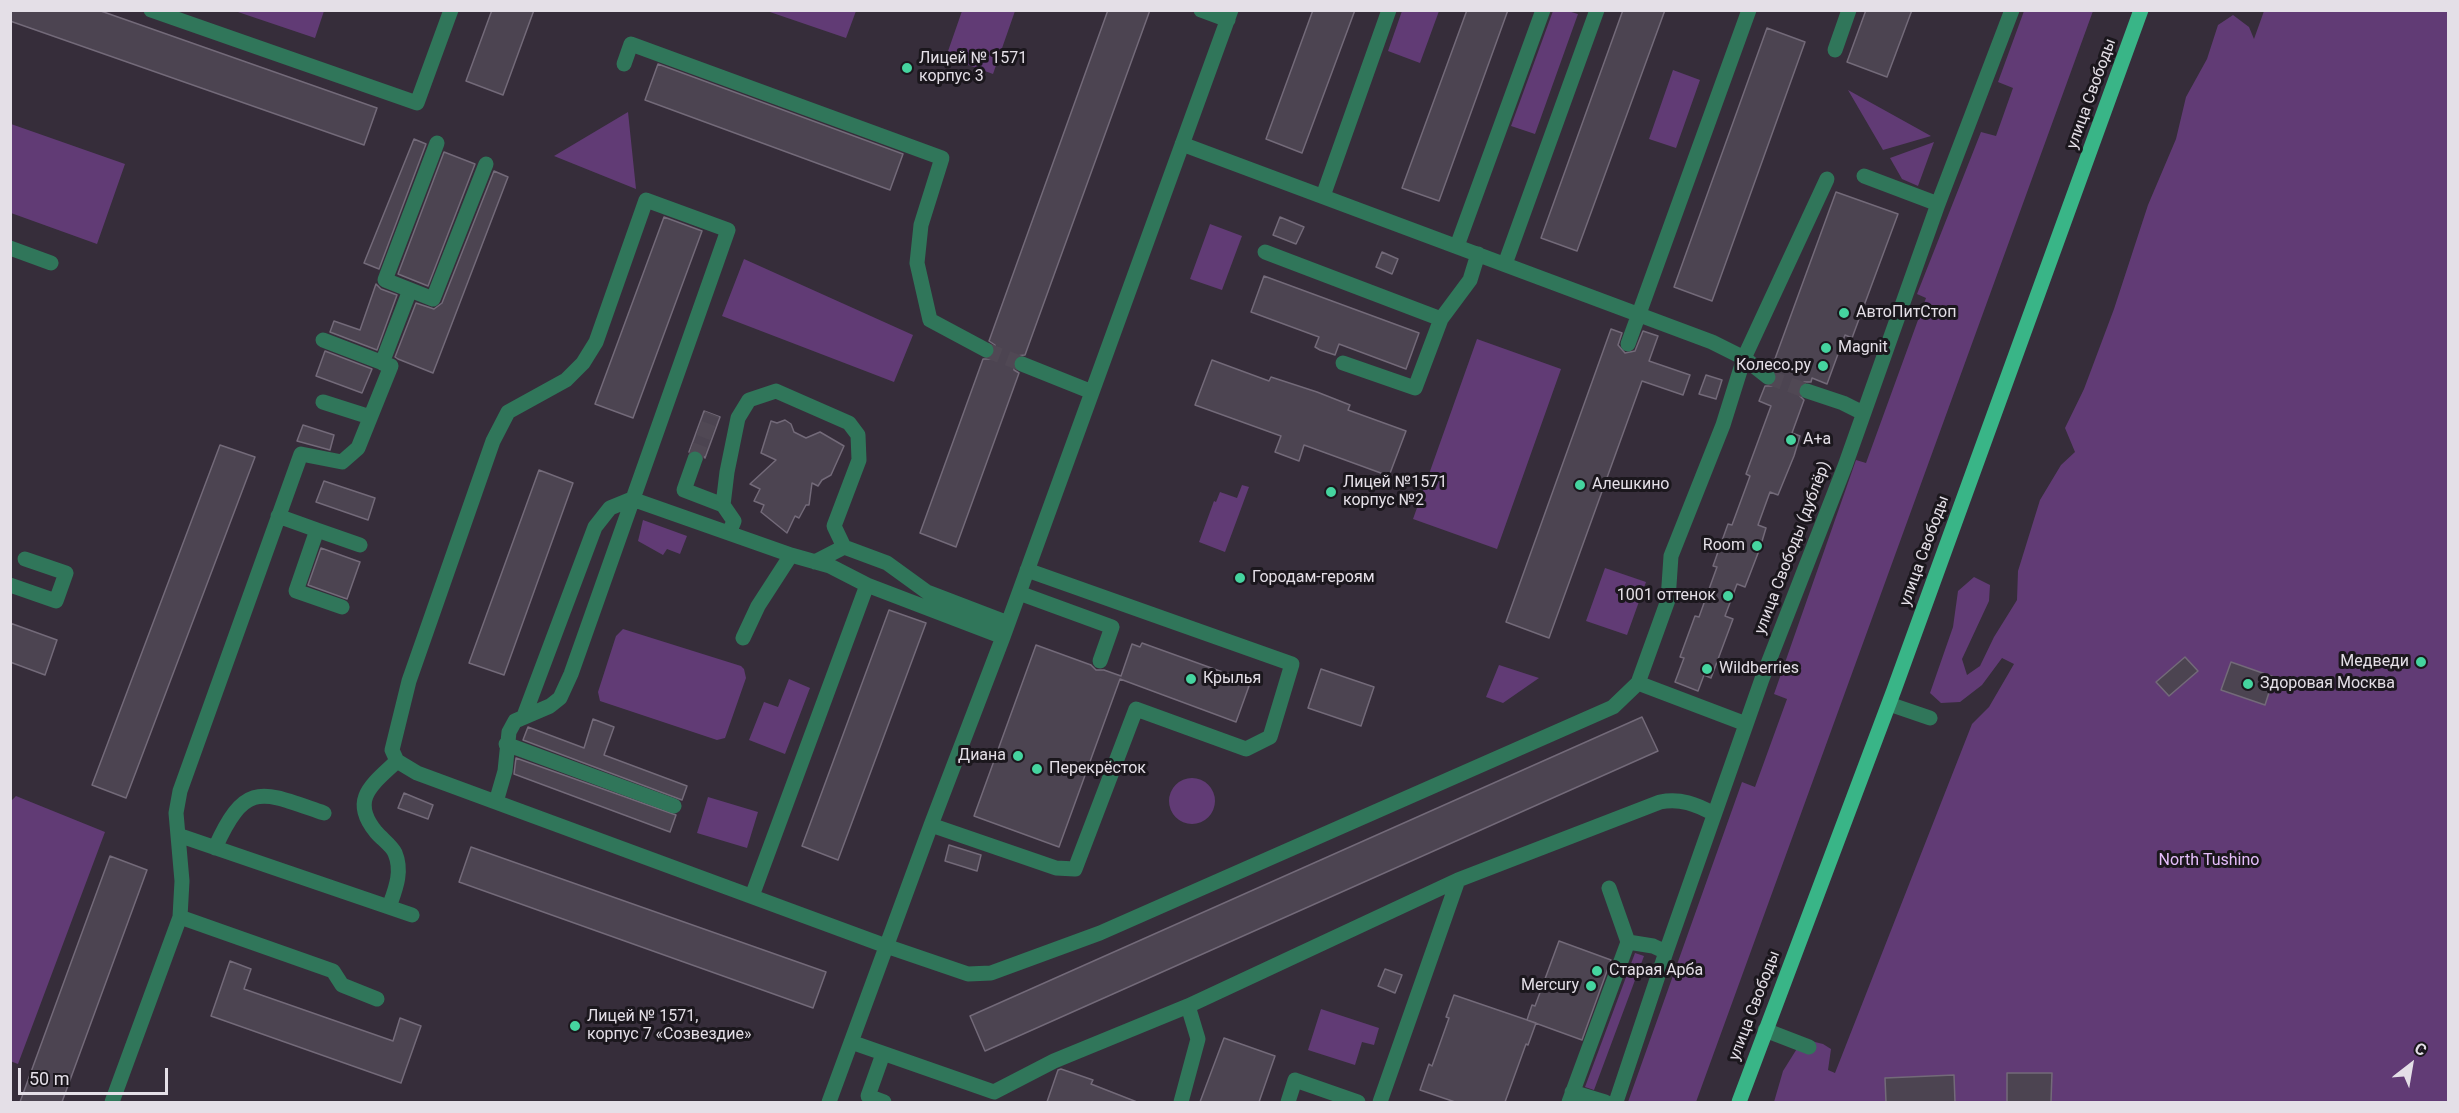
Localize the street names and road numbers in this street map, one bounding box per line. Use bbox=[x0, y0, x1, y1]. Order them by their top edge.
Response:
street label: улица Свободы bbox=[2063, 36, 2121, 152]
street label: улица Свободы (дублёр) bbox=[1751, 459, 1835, 637]
street label: улица Свободы bbox=[1896, 493, 1954, 609]
street label: улица Свободы bbox=[1725, 948, 1785, 1064]

